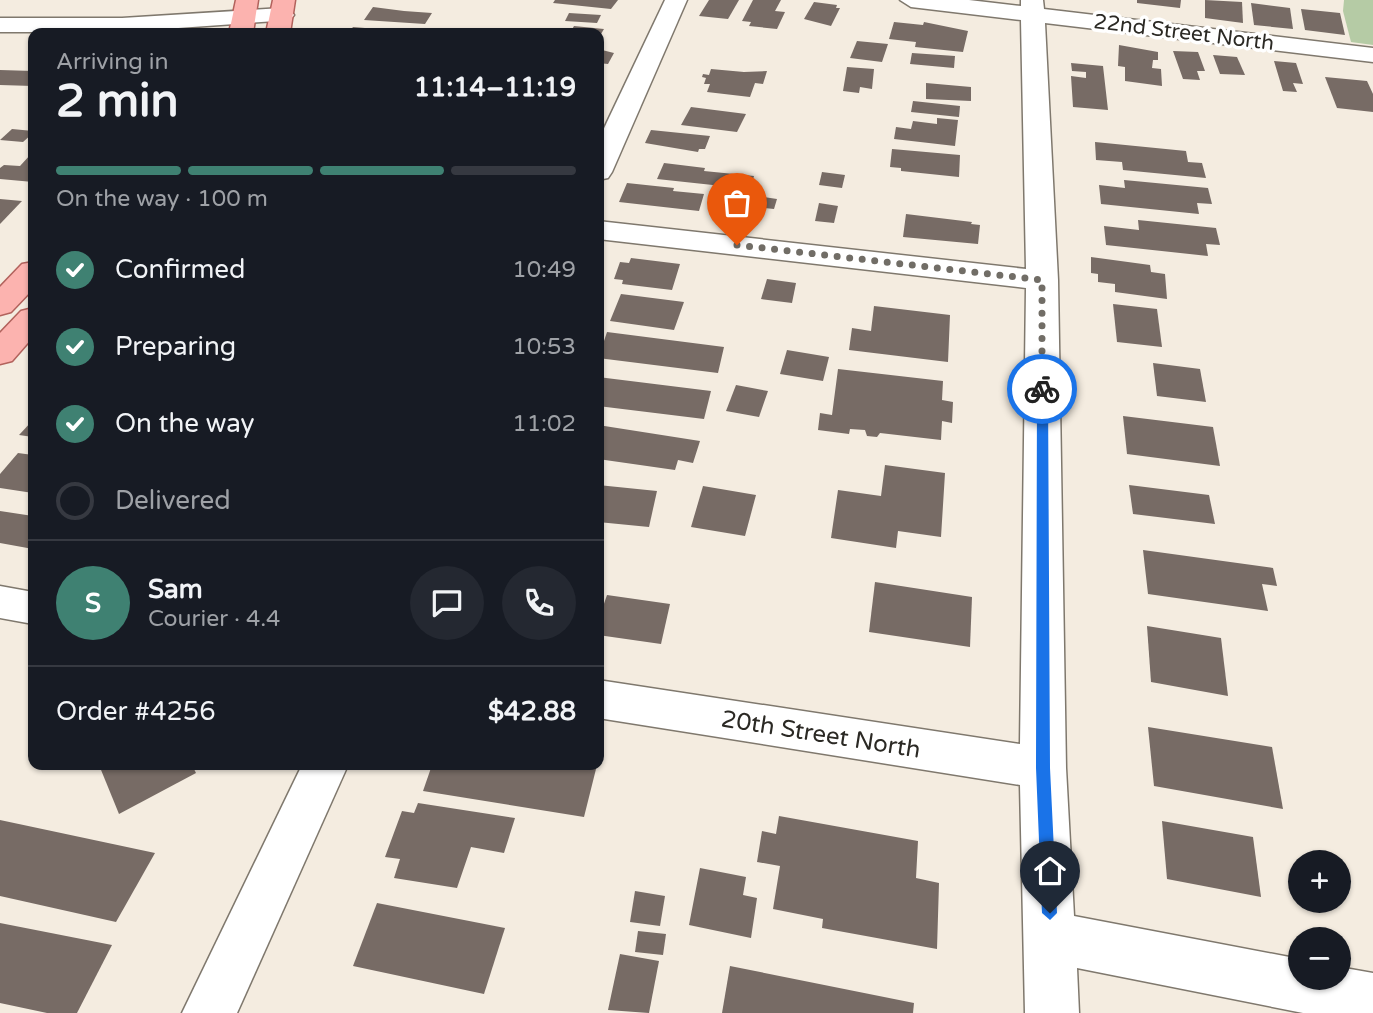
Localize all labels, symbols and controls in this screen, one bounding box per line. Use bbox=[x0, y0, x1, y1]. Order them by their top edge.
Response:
street label: 22nd Street North bbox=[1092, 9, 1276, 56]
text: Arriving in bbox=[56, 48, 169, 76]
text: 11:14–11:19 bbox=[414, 72, 576, 103]
text: 2 min bbox=[56, 74, 179, 129]
pin bbox=[707, 173, 767, 245]
icon: bag bbox=[718, 184, 756, 222]
text: On the way · 100 m bbox=[56, 185, 268, 213]
icon: check bbox=[56, 251, 94, 289]
text: Confirmed bbox=[115, 254, 245, 285]
text: 10:49 bbox=[512, 256, 576, 284]
icon: check bbox=[56, 328, 94, 366]
text: Preparing bbox=[115, 331, 236, 362]
text: 10:53 bbox=[512, 333, 576, 361]
courier bbox=[1007, 354, 1077, 424]
icon: bike bbox=[1023, 370, 1061, 408]
icon: check bbox=[56, 405, 94, 443]
text: On the way bbox=[115, 408, 255, 439]
text: 11:02 bbox=[512, 410, 576, 438]
text: Delivered bbox=[115, 485, 231, 516]
button: chat bbox=[410, 566, 484, 640]
button: phone bbox=[502, 566, 576, 640]
text: Sam bbox=[148, 574, 203, 605]
text: S bbox=[85, 588, 101, 619]
text: Courier · 4.4 bbox=[148, 605, 280, 633]
text: Order #4256 bbox=[56, 696, 216, 727]
text: $42.88 bbox=[488, 696, 576, 727]
street label: 20th Street North bbox=[719, 704, 923, 765]
pin bbox=[1020, 841, 1080, 913]
map controls bbox=[1288, 850, 1351, 990]
button: + bbox=[1288, 850, 1351, 913]
icon: home bbox=[1031, 852, 1069, 890]
button: − bbox=[1288, 927, 1351, 990]

